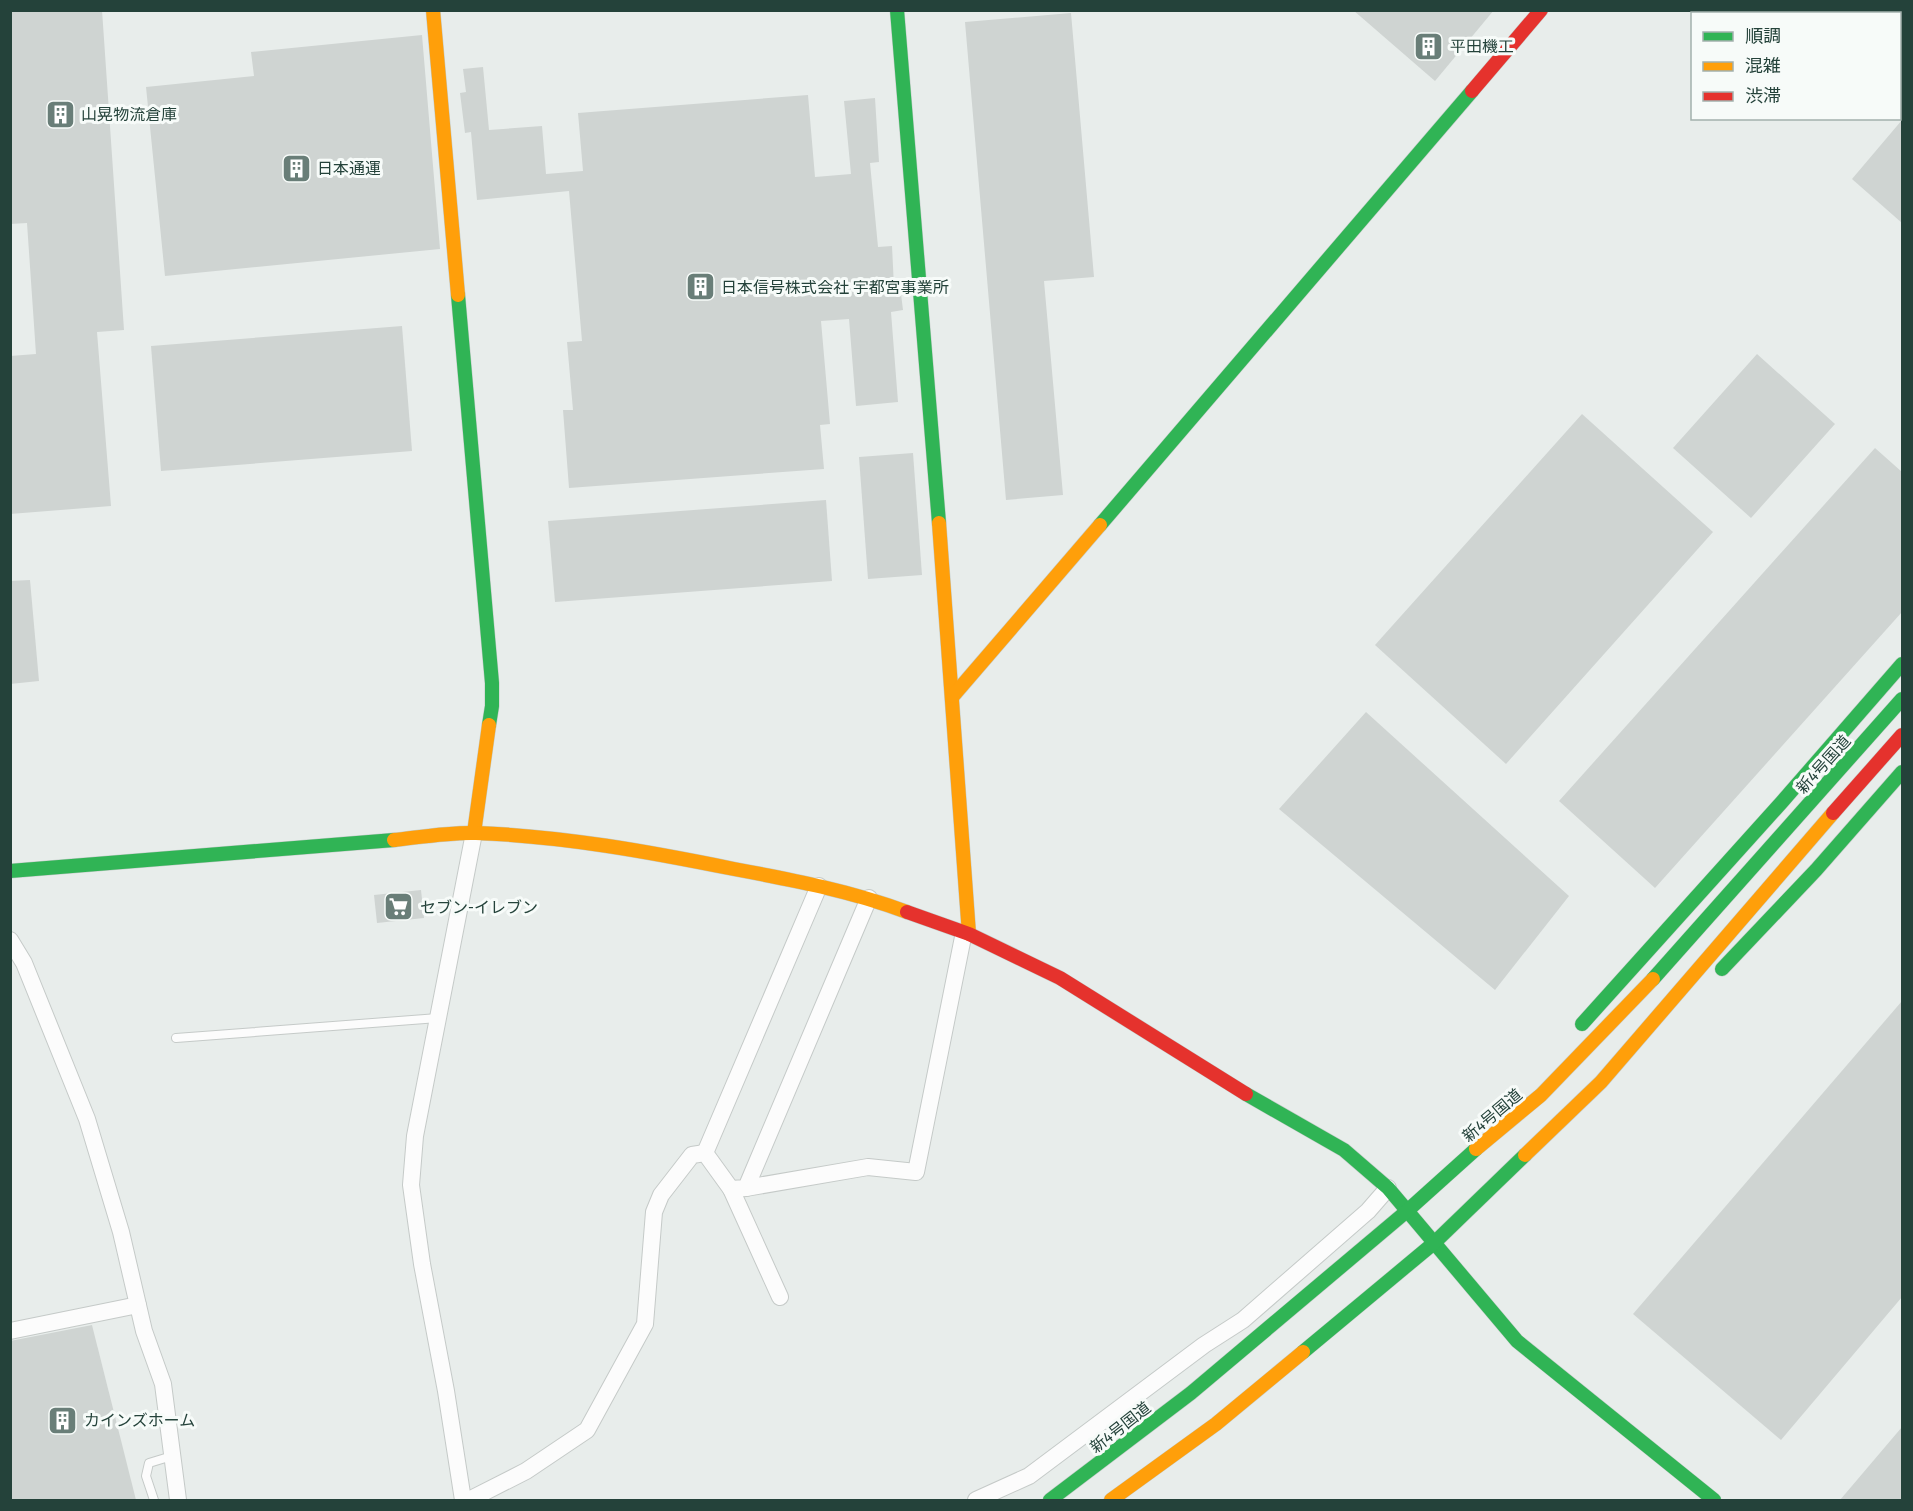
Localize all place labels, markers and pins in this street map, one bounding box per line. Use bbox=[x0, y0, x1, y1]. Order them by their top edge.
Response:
building icon: 平田機工 bbox=[1413, 30, 1445, 62]
place label: 平田機工 bbox=[1450, 37, 1514, 56]
building icon: 山晃物流倉庫 bbox=[44, 98, 76, 130]
place label: 山晃物流倉庫 bbox=[81, 105, 177, 124]
building icon: 日本通運 bbox=[280, 152, 312, 184]
place label: 日本通運 bbox=[317, 159, 381, 178]
building icon: 日本信号株式会社 宇都宮事業所 bbox=[684, 271, 716, 303]
place label: 日本信号株式会社 宇都宮事業所 bbox=[721, 278, 949, 297]
supermarket icon: セブン-イレブン bbox=[383, 891, 415, 923]
place label: セブン-イレブン bbox=[420, 898, 538, 917]
building icon: カインズホーム bbox=[47, 1404, 79, 1436]
place label: カインズホーム bbox=[84, 1411, 195, 1430]

